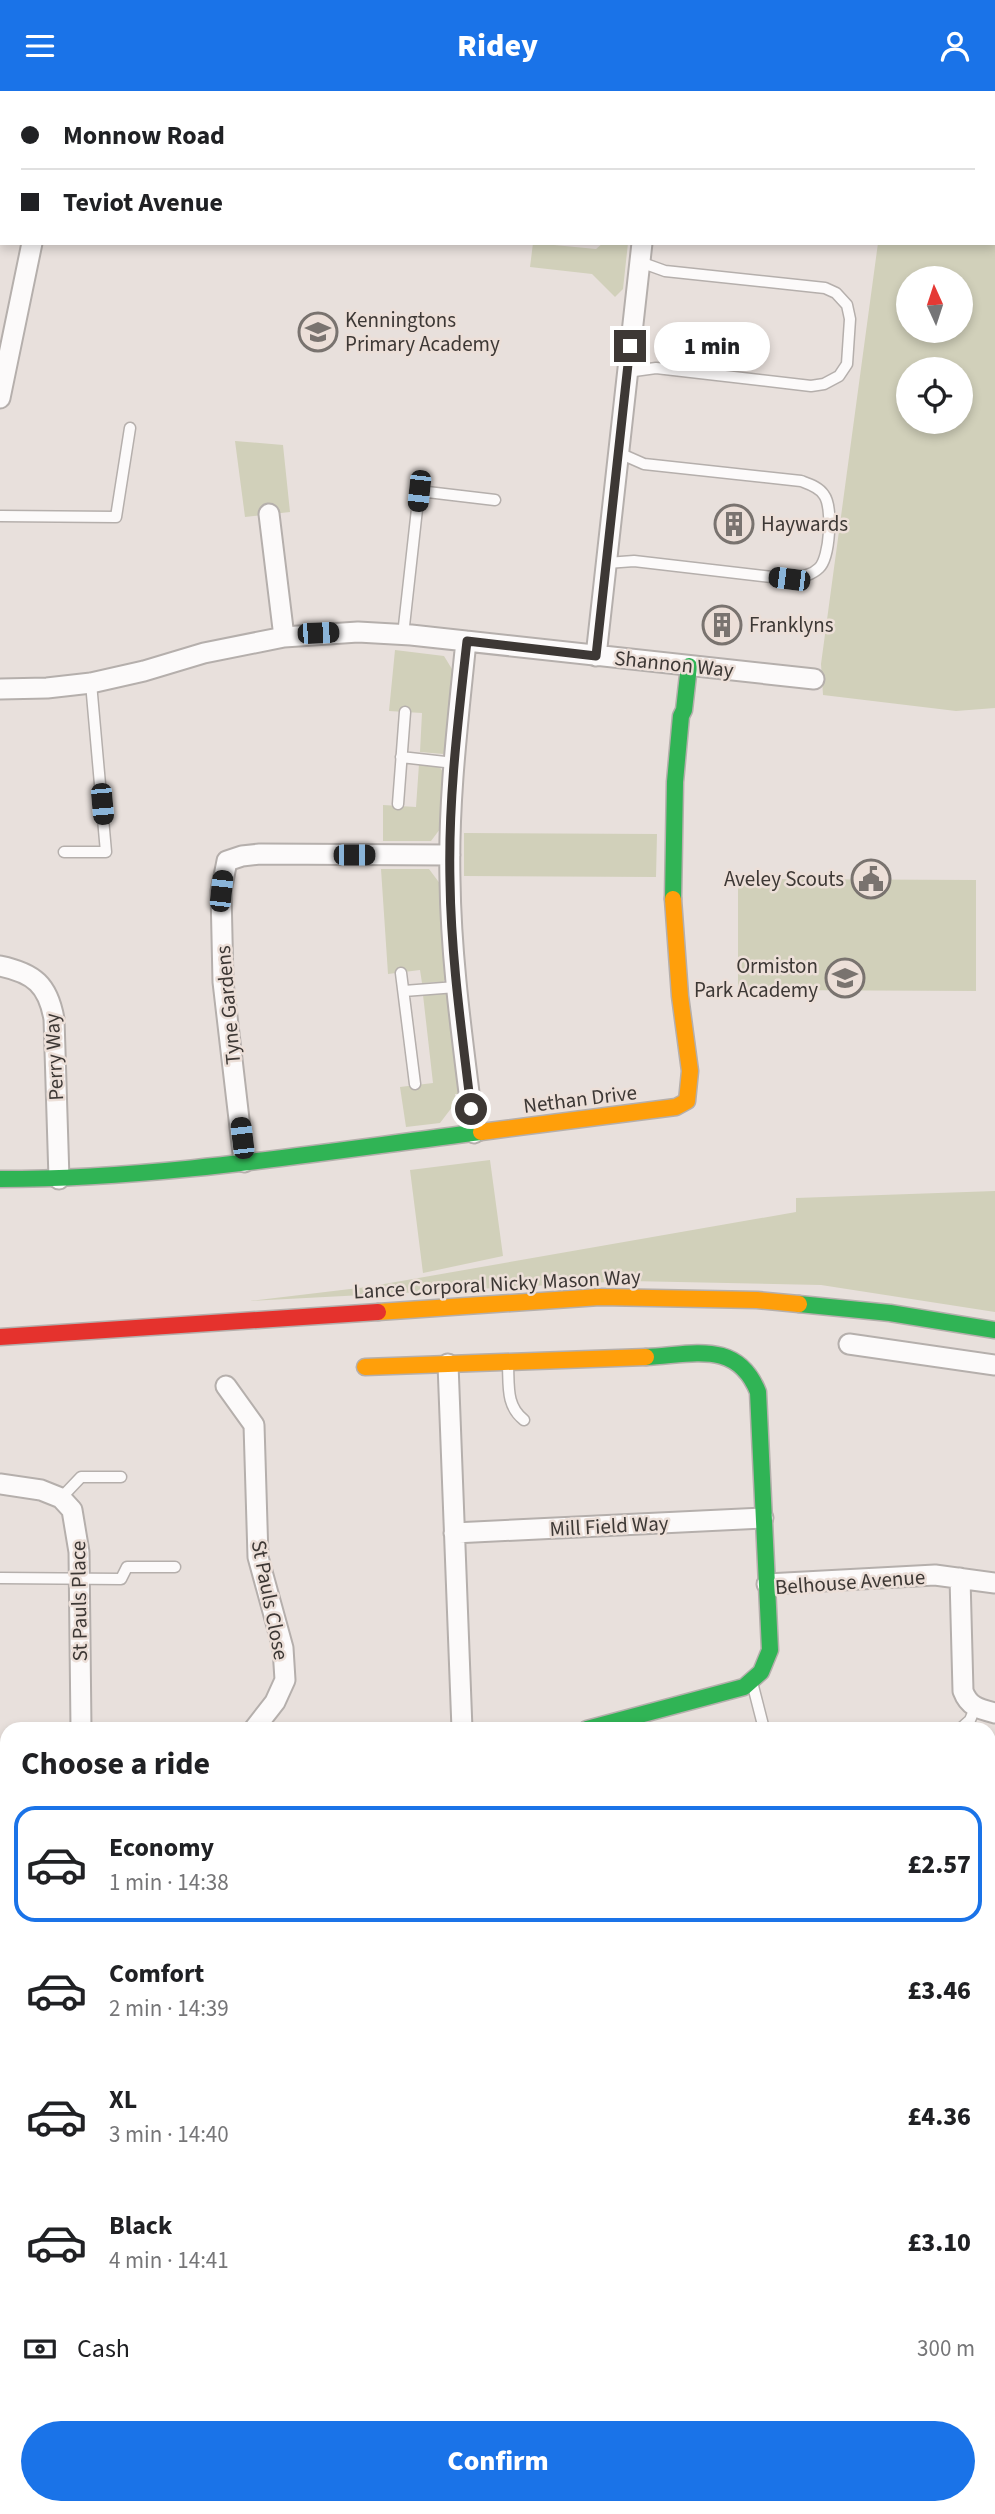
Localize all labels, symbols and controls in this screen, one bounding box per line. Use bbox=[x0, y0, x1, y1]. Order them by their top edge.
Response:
text: Ridey bbox=[457, 23, 538, 69]
icon: menu bbox=[21, 27, 59, 65]
icon: person bbox=[936, 27, 974, 65]
text: Monnow Road bbox=[63, 117, 225, 154]
text: Teviot Avenue bbox=[63, 184, 223, 221]
north arrow bbox=[896, 266, 973, 343]
map controls bbox=[896, 266, 973, 434]
place label: Kenningtons Primary Academy bbox=[345, 305, 500, 359]
school or university icon: Kenningtons Primary Academy bbox=[297, 311, 339, 353]
callout: 1 min bbox=[654, 321, 770, 371]
route end bbox=[614, 330, 646, 362]
text: 1 min bbox=[684, 330, 740, 363]
button: locate bbox=[896, 357, 973, 434]
car bbox=[407, 469, 432, 513]
building icon: Haywards bbox=[713, 503, 755, 545]
place label: Haywards bbox=[761, 509, 848, 539]
car bbox=[767, 566, 812, 592]
building icon: Franklyns bbox=[701, 604, 743, 646]
place label: Franklyns bbox=[749, 610, 834, 640]
car bbox=[297, 622, 340, 644]
street label: Shannon Way bbox=[613, 643, 735, 685]
car bbox=[90, 782, 115, 826]
car bbox=[334, 845, 376, 866]
public building icon: Aveley Scouts bbox=[850, 858, 892, 900]
place label: Aveley Scouts bbox=[724, 864, 844, 894]
car bbox=[209, 869, 234, 913]
street label: Tyne Gardens bbox=[208, 944, 248, 1066]
place label: Ormiston Park Academy bbox=[694, 951, 818, 1005]
school or university icon: Ormiston Park Academy bbox=[824, 957, 866, 999]
street label: Perry Way bbox=[37, 1012, 71, 1101]
street label: Nethan Drive bbox=[522, 1077, 638, 1121]
route start bbox=[455, 1093, 487, 1125]
car bbox=[230, 1116, 255, 1160]
street label: Lance Corporal Nicky Mason Way bbox=[353, 1261, 642, 1307]
street label: Mill Field Way bbox=[549, 1508, 669, 1544]
street label: St Pauls Close bbox=[244, 1538, 296, 1662]
street label: St Pauls Place bbox=[63, 1540, 95, 1662]
street label: Belhouse Avenue bbox=[774, 1562, 926, 1602]
text: Choose a ride bbox=[21, 1741, 210, 1787]
text: Economy bbox=[109, 1829, 214, 1866]
icon: car bbox=[25, 1833, 88, 1896]
text: £2.57 bbox=[907, 1846, 971, 1883]
text: 1 min · 14:38 bbox=[109, 1866, 229, 1899]
text: Comfort bbox=[109, 1955, 204, 1992]
icon: car bbox=[25, 1959, 88, 2022]
text: £3.46 bbox=[907, 1972, 971, 2009]
text: 2 min · 14:39 bbox=[109, 1992, 229, 2025]
text: XL bbox=[109, 2081, 137, 2118]
icon: car bbox=[25, 2085, 88, 2148]
text: £4.36 bbox=[907, 2098, 971, 2135]
text: 3 min · 14:40 bbox=[109, 2118, 229, 2151]
text: Black bbox=[109, 2207, 172, 2244]
icon: car bbox=[25, 2211, 88, 2274]
text: £3.10 bbox=[907, 2224, 971, 2261]
text: 4 min · 14:41 bbox=[109, 2244, 229, 2277]
icon: cash bbox=[21, 2330, 59, 2368]
text: Cash bbox=[77, 2330, 130, 2367]
text: 300 m bbox=[917, 2332, 975, 2365]
button: Confirm bbox=[21, 2421, 975, 2501]

